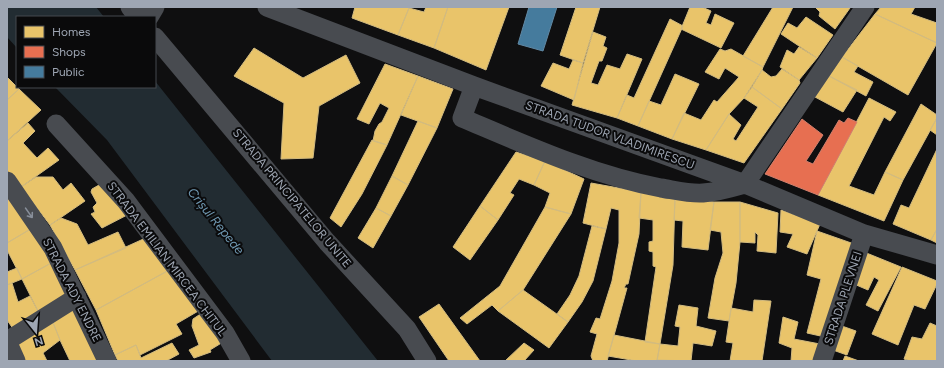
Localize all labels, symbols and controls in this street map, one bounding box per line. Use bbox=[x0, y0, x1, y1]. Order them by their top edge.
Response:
legend bbox=[16, 16, 156, 88]
text: Homes bbox=[52, 25, 91, 39]
text: Shops bbox=[52, 45, 86, 59]
text: Public bbox=[52, 65, 85, 79]
street label: STRADA TUDOR VLADIMIRESCU bbox=[524, 98, 696, 172]
street label: STRADA PRINCIPATELOR UNITE bbox=[230, 126, 354, 270]
street label: STRADA EMILIAN MIRCEA CHITUL bbox=[104, 179, 230, 339]
water label: Crișul Repede bbox=[185, 185, 247, 257]
one-way arrow bbox=[25, 207, 33, 218]
street label: STRADA ADY ENDRE bbox=[40, 236, 104, 344]
street label: STRADA PLEVNEI bbox=[821, 250, 865, 346]
north arrow bbox=[16, 312, 56, 352]

